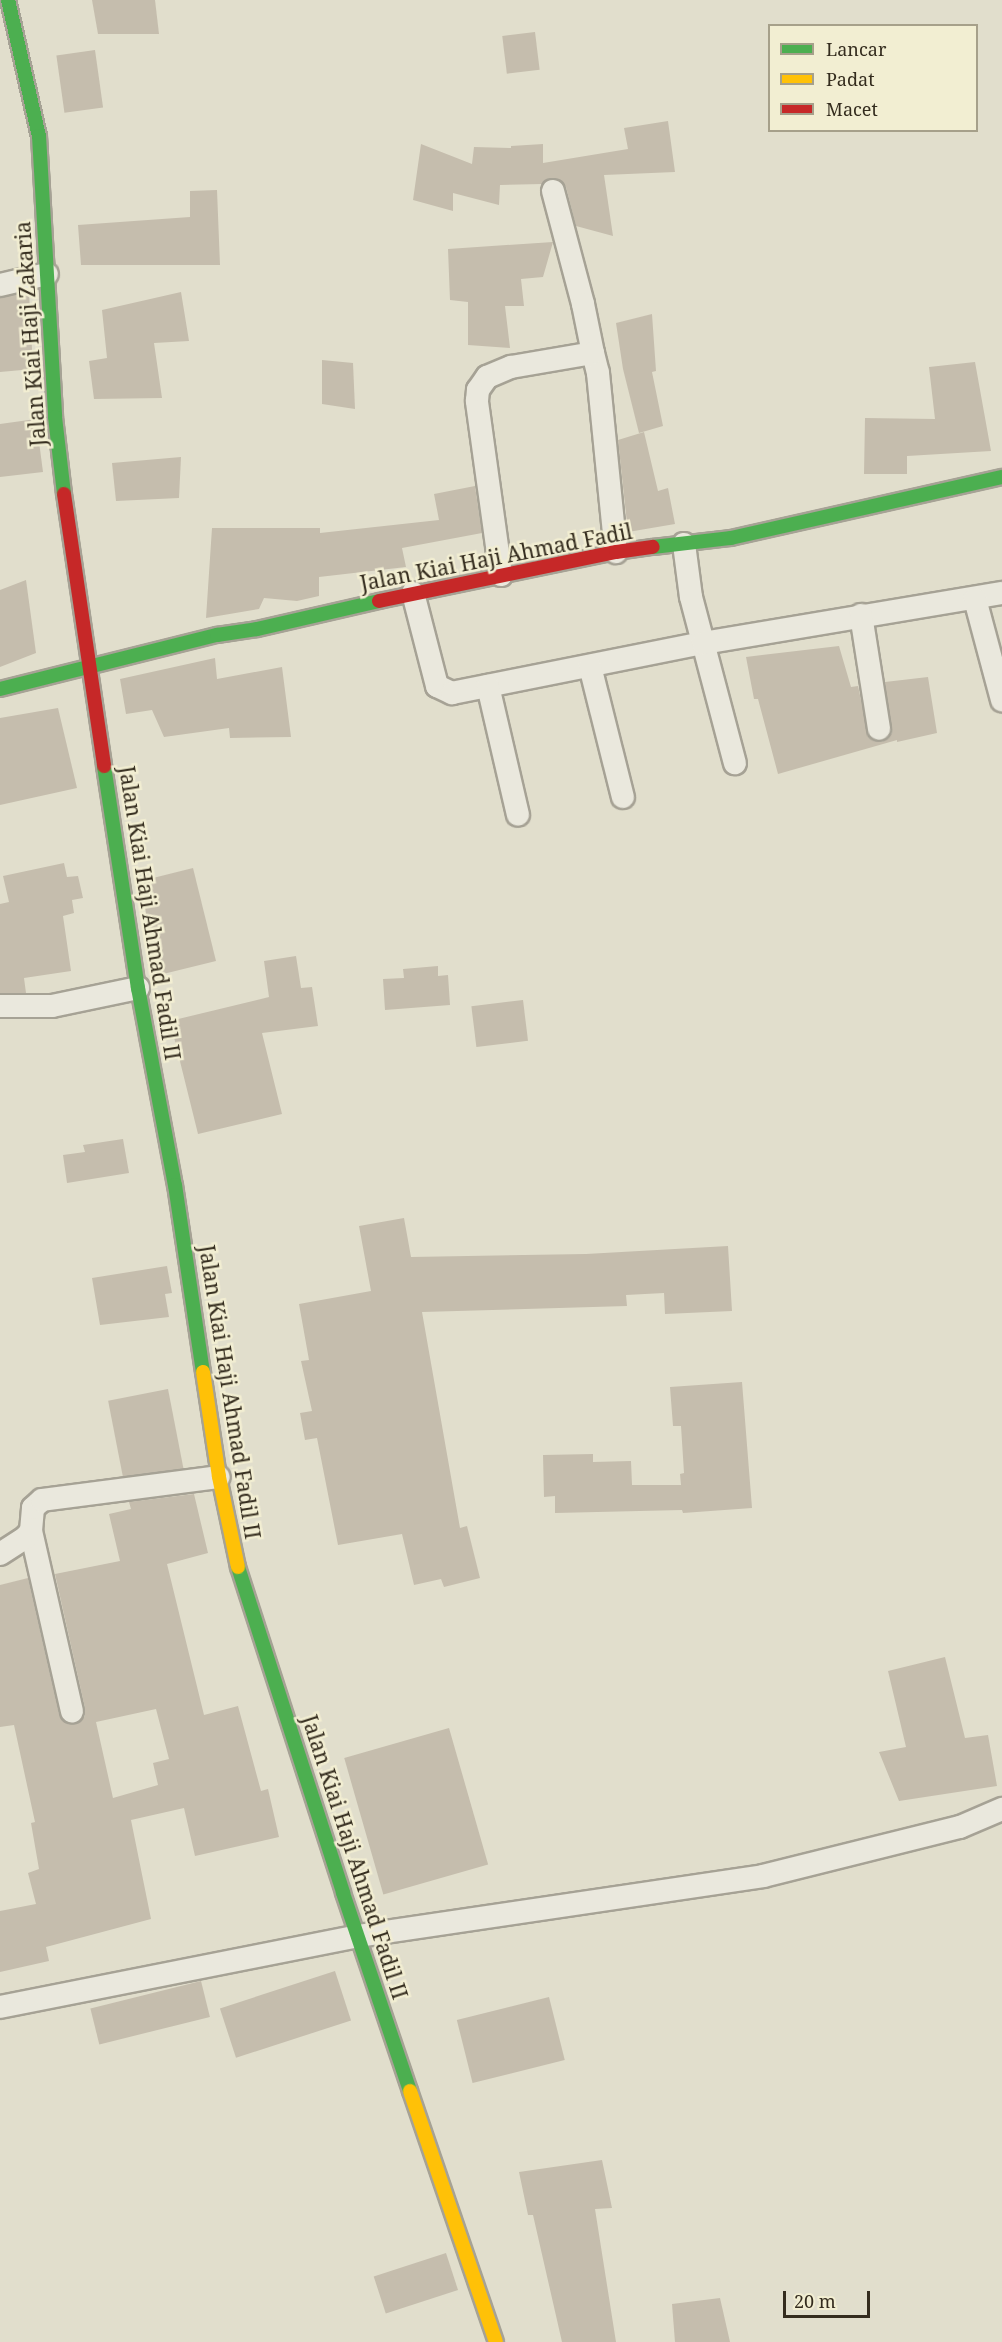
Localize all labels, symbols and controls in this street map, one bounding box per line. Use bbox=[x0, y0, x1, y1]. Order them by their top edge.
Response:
legend bbox=[768, 24, 978, 132]
text: Lancar bbox=[826, 37, 886, 61]
text: Padat bbox=[826, 67, 875, 91]
text: Macet bbox=[826, 97, 878, 121]
street label: Jalan Kiai Haji Zakaria bbox=[10, 220, 50, 448]
street label: Jalan Kiai Haji Ahmad Fadil bbox=[358, 518, 634, 596]
street label: Jalan Kiai Haji Ahmad Fadil II bbox=[114, 764, 186, 1062]
street label: Jalan Kiai Haji Ahmad Fadil II bbox=[194, 1243, 266, 1541]
street label: Jalan Kiai Haji Ahmad Fadil II bbox=[297, 1712, 413, 2002]
scale bar bbox=[786, 2279, 873, 2317]
text: 20 m bbox=[794, 2289, 836, 2313]

